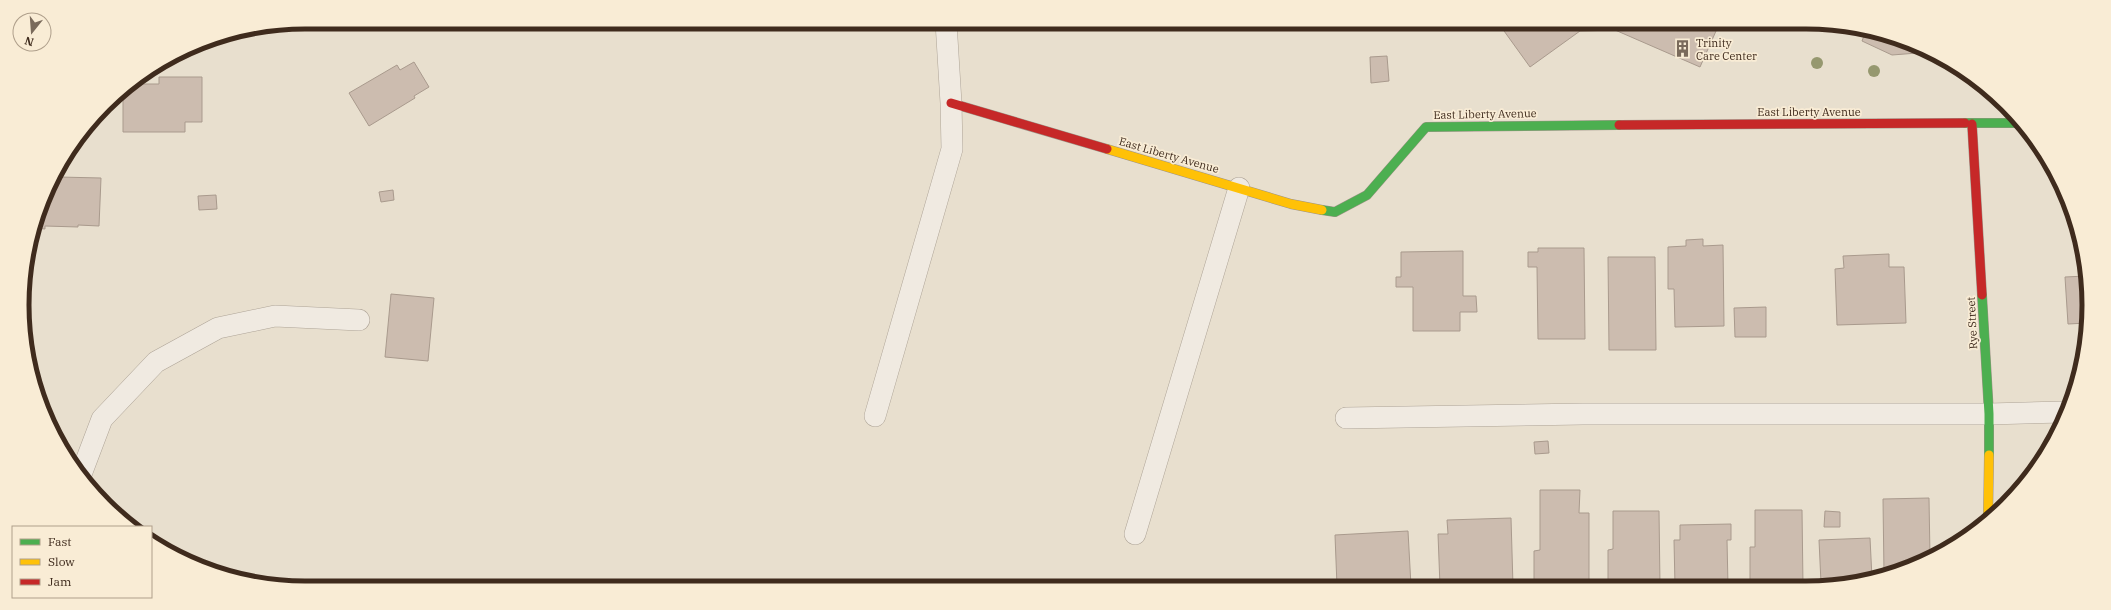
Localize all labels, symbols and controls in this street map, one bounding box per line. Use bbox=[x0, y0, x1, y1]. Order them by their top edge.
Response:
north arrow bbox=[12, 12, 52, 52]
text: N bbox=[23, 34, 35, 50]
place label: Trinity Care Center bbox=[1696, 36, 1757, 63]
building icon: Trinity Care Center bbox=[1673, 39, 1693, 59]
street label: East Liberty Avenue bbox=[1757, 105, 1861, 119]
street label: East Liberty Avenue bbox=[1433, 106, 1537, 122]
street label: East Liberty Avenue bbox=[1117, 134, 1221, 176]
street label: Rye Street bbox=[1964, 296, 1980, 350]
legend bbox=[12, 526, 152, 598]
text: Fast bbox=[48, 534, 72, 549]
text: Slow bbox=[48, 554, 75, 569]
text: Jam bbox=[48, 574, 72, 589]

